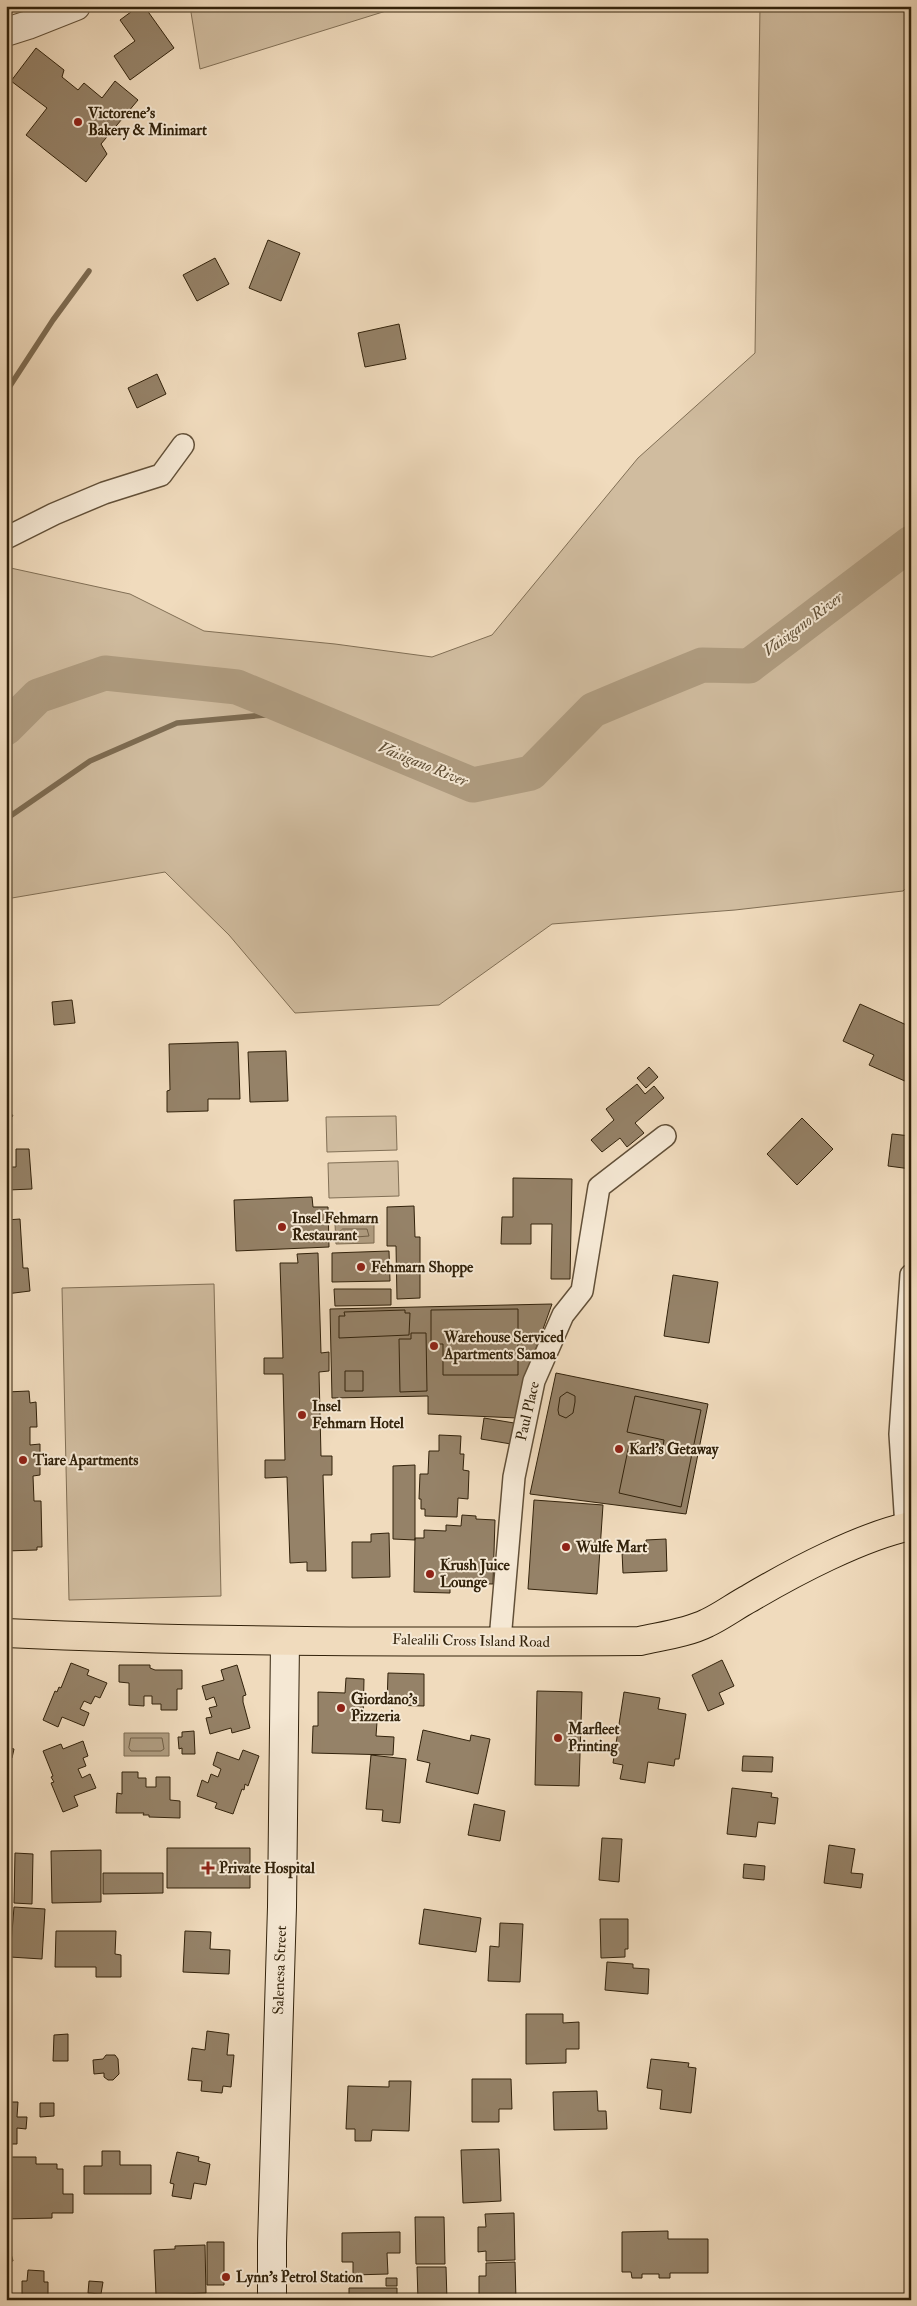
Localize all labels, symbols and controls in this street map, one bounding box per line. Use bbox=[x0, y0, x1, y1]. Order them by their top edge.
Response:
place label: Victorene’s Bakery & Minimart bbox=[87, 104, 207, 141]
marker: Victorene’s Bakery & Minimart bbox=[72, 116, 84, 128]
water label: Vaisigano River bbox=[759, 587, 848, 660]
water label: Vaisigano River bbox=[375, 737, 472, 791]
place label: Insel Fehmarn Restaurant bbox=[292, 1209, 379, 1245]
marker: Insel Fehmarn Restaurant bbox=[276, 1221, 288, 1233]
place label: Fehmarn Shoppe bbox=[371, 1258, 474, 1278]
marker: Fehmarn Shoppe bbox=[355, 1261, 367, 1273]
place label: Warehouse Serviced Apartments Samoa bbox=[443, 1328, 564, 1365]
marker: Warehouse Serviced Apartments Samoa bbox=[428, 1340, 440, 1352]
street label: Paul Place bbox=[512, 1379, 544, 1443]
place label: Insel Fehmarn Hotel bbox=[312, 1397, 404, 1433]
marker: Insel Fehmarn Hotel bbox=[296, 1409, 308, 1421]
place label: Karl's Getaway bbox=[629, 1440, 720, 1460]
marker: Karl's Getaway bbox=[613, 1443, 625, 1455]
place label: Tiare Apartments bbox=[32, 1451, 138, 1471]
marker: Tiare Apartments bbox=[17, 1454, 29, 1466]
place label: Wulfe Mart bbox=[575, 1538, 647, 1557]
marker: Wulfe Mart bbox=[560, 1541, 572, 1553]
place label: Krush Juice Lounge bbox=[440, 1556, 510, 1593]
marker: Krush Juice Lounge bbox=[424, 1568, 436, 1580]
street label: Falealili Cross Island Road bbox=[392, 1630, 551, 1652]
place label: Giordano's Pizzeria bbox=[351, 1690, 417, 1726]
marker: Giordano's Pizzeria bbox=[335, 1702, 347, 1714]
place label: Marfleet Printing bbox=[567, 1720, 620, 1757]
marker: Marfleet Printing bbox=[552, 1732, 564, 1744]
place label: Private Hospital bbox=[219, 1859, 315, 1879]
marker: Private Hospital bbox=[201, 1861, 215, 1875]
street label: Salenesa Street bbox=[269, 1925, 291, 2015]
place label: Lynn's Petrol Station bbox=[236, 2268, 363, 2288]
marker: Lynn's Petrol Station bbox=[220, 2271, 232, 2283]

